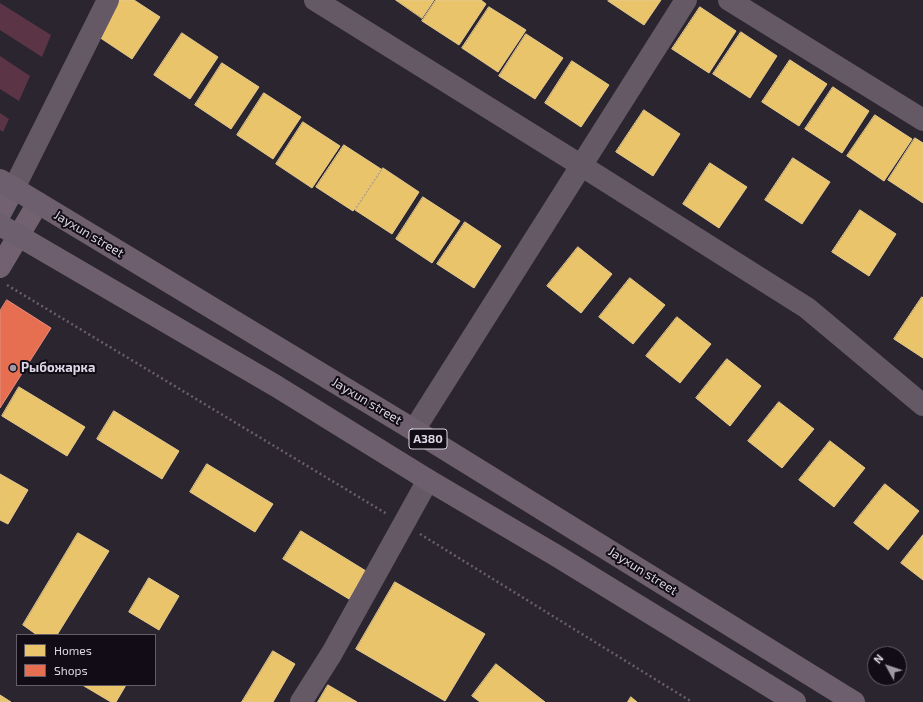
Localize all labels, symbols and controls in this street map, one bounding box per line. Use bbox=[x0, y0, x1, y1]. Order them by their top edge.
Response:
street label: Jayxun street bbox=[51, 207, 127, 261]
place label: Рыбожарка bbox=[21, 360, 95, 376]
marker: Рыбожарка bbox=[8, 363, 18, 373]
street label: Jayxun street bbox=[329, 374, 405, 428]
road number: A380 bbox=[409, 429, 447, 449]
street label: Jayxun street bbox=[606, 544, 680, 598]
legend bbox=[16, 634, 156, 686]
text: Homes bbox=[54, 643, 92, 657]
north arrow bbox=[867, 646, 907, 686]
text: N bbox=[871, 651, 886, 666]
text: Shops bbox=[54, 663, 88, 677]

